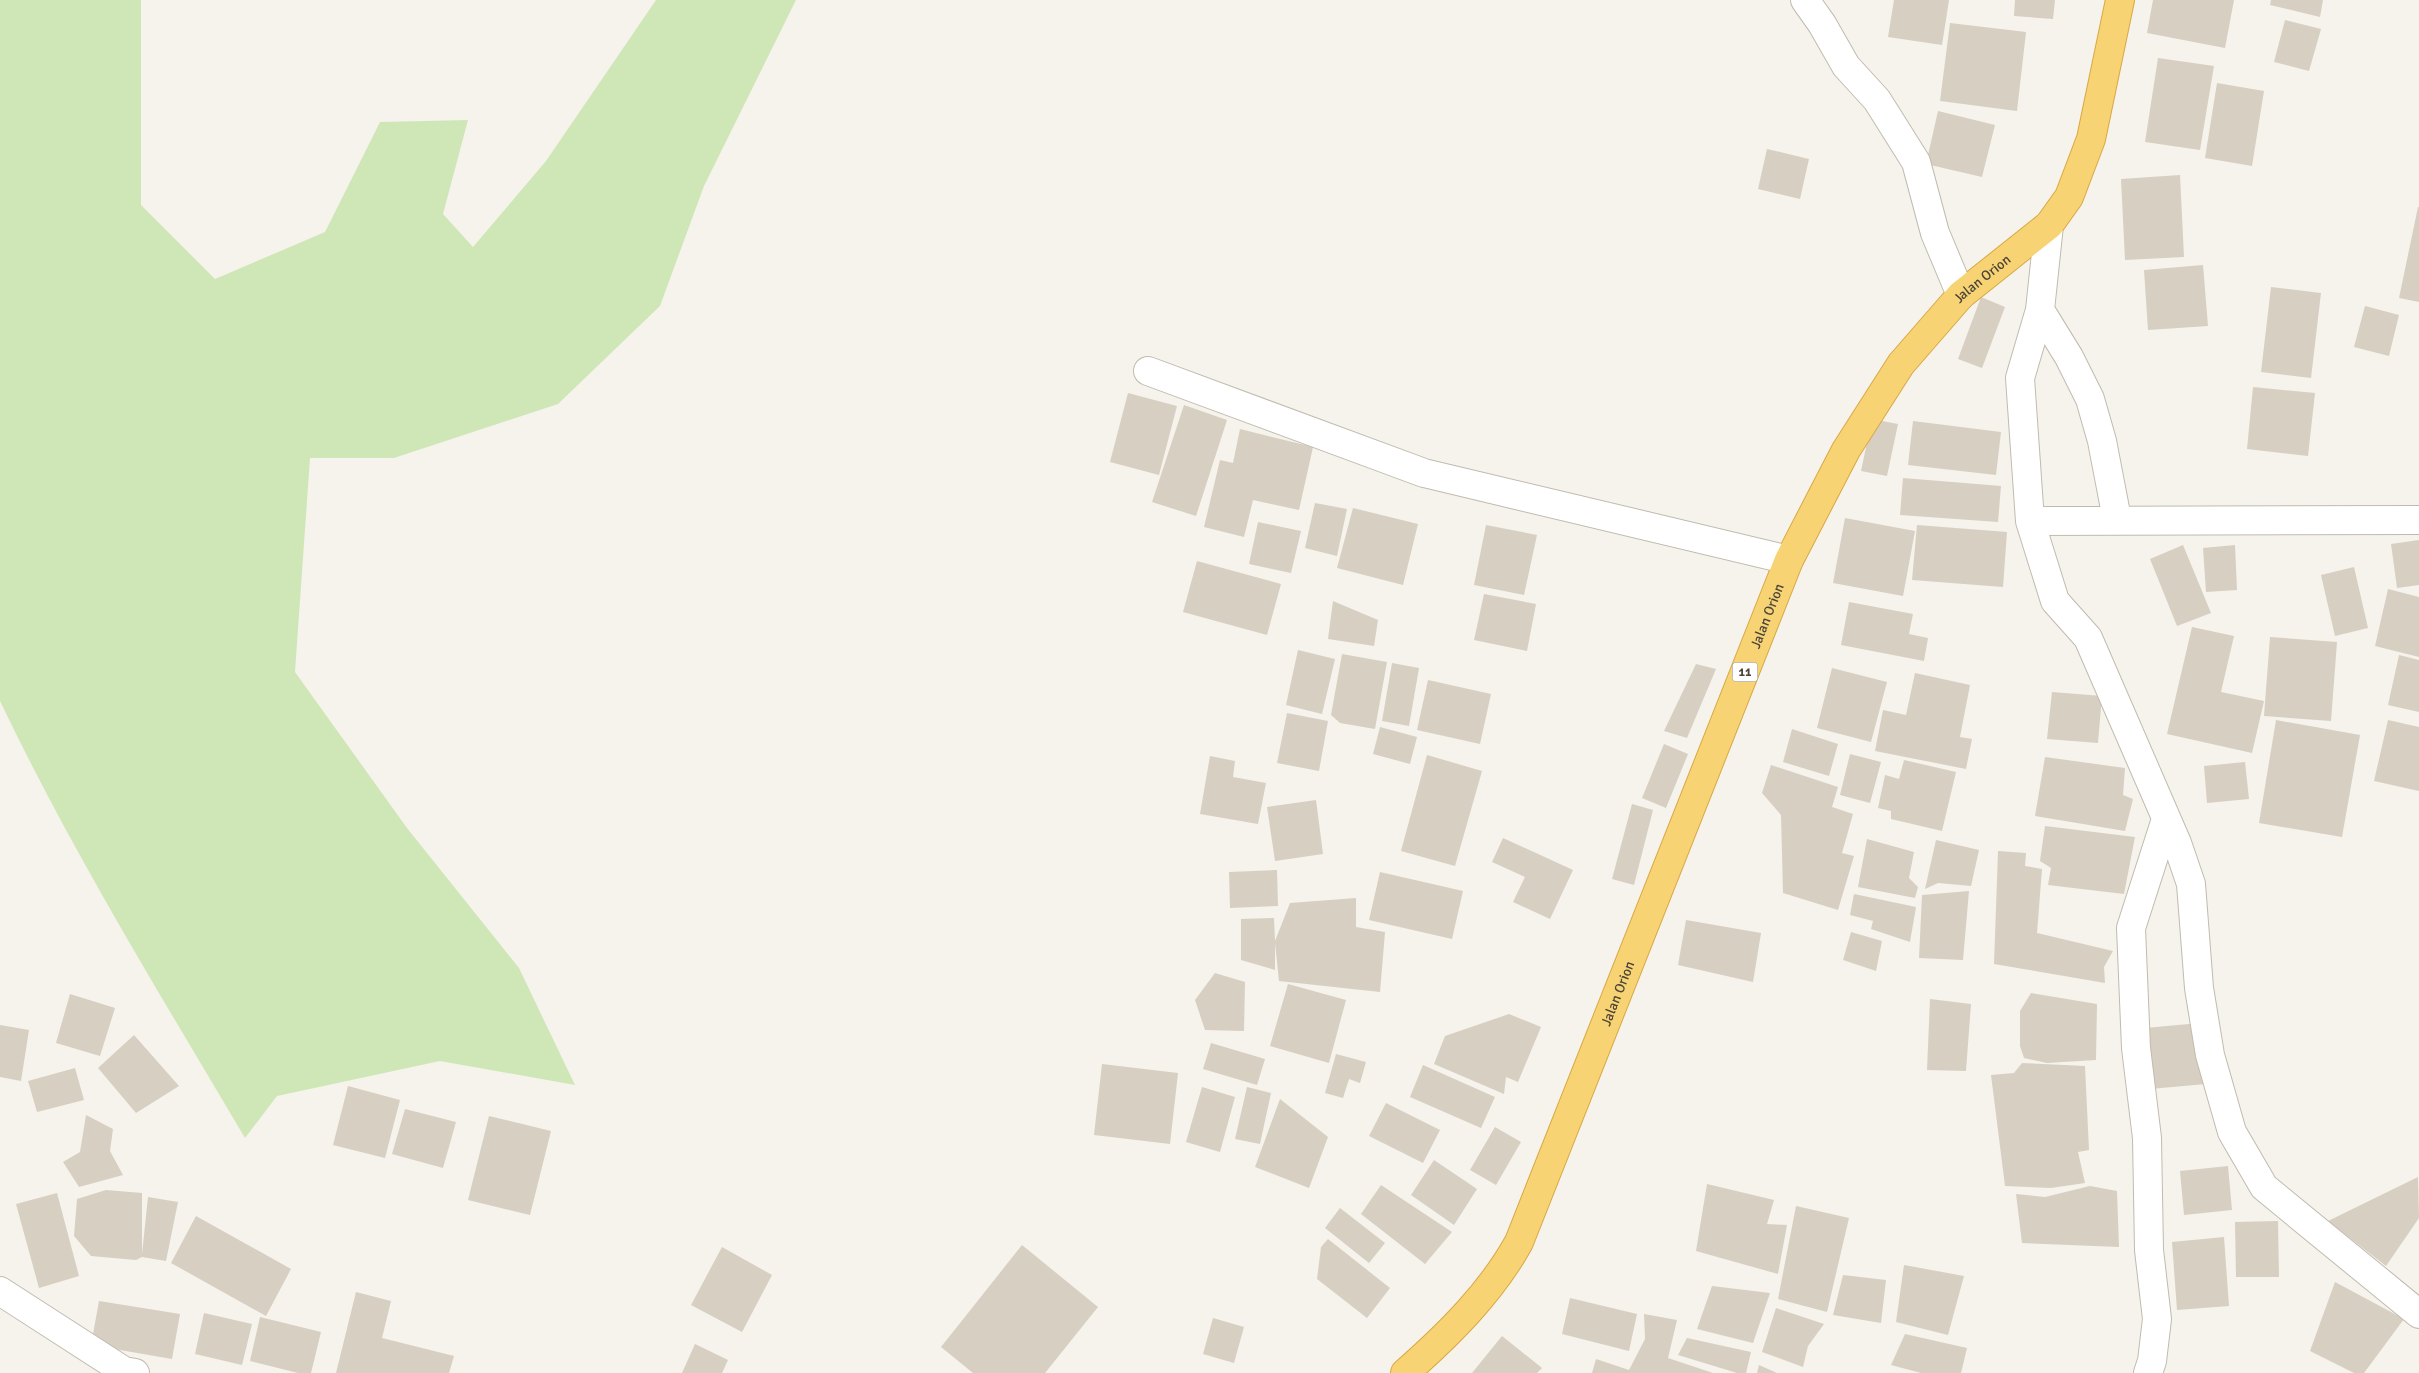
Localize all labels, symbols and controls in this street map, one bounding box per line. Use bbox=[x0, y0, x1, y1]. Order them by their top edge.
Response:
street label: Jalan Orion bbox=[1950, 251, 2014, 306]
street label: Jalan Orion bbox=[1746, 581, 1787, 651]
road number: 11 bbox=[1732, 662, 1758, 682]
street label: Jalan Orion bbox=[1597, 958, 1638, 1028]

